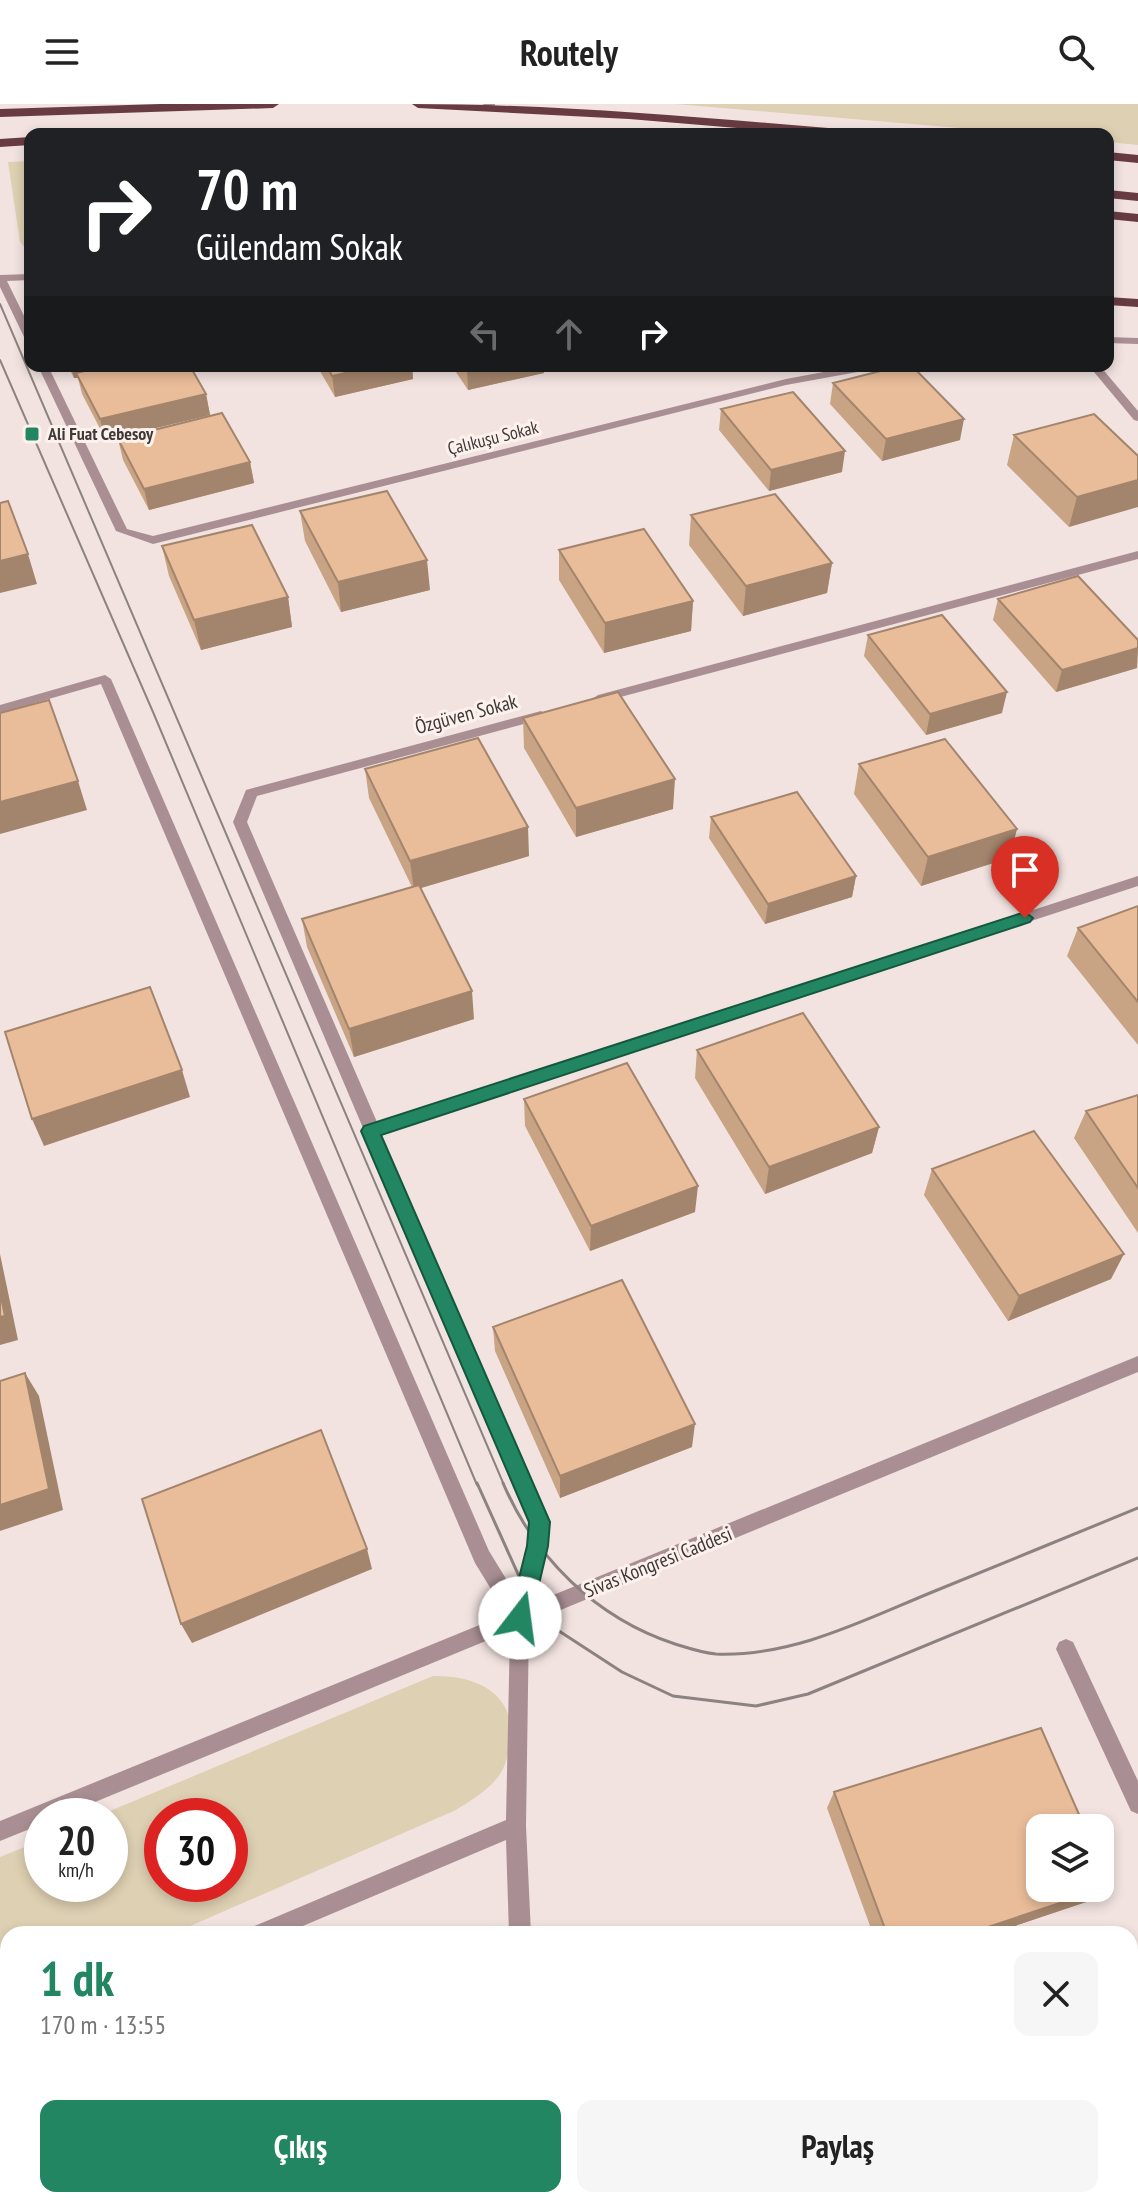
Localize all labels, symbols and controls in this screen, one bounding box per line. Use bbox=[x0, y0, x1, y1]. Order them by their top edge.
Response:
text: Routely bbox=[520, 29, 618, 76]
icon: menu bbox=[40, 30, 84, 74]
icon: search bbox=[1054, 30, 1098, 74]
text: 70 m bbox=[196, 153, 298, 225]
icon: right bbox=[64, 160, 168, 264]
text: Gülendam Sokak bbox=[196, 223, 403, 270]
icon: left bbox=[463, 312, 507, 356]
icon: ahead bbox=[547, 312, 591, 356]
icon: right bbox=[631, 312, 675, 356]
street label: Çalıkuşu Sokak bbox=[445, 415, 541, 460]
place label: Ali Fuat Cebesoy bbox=[47, 422, 154, 445]
marker: Ali Fuat Cebesoy bbox=[23, 425, 41, 443]
street label: Özgüven Sokak bbox=[412, 688, 520, 740]
pin bbox=[991, 836, 1059, 918]
icon: arrive bbox=[1003, 848, 1047, 892]
street label: Sivas Kongresi Caddesi bbox=[580, 1520, 736, 1604]
position arrow bbox=[478, 1576, 562, 1660]
speed limit sign: 30 bbox=[144, 1798, 248, 1902]
text: 20 bbox=[57, 1814, 95, 1866]
map controls bbox=[1026, 1814, 1114, 1902]
button: layers bbox=[1026, 1814, 1114, 1902]
text: km/h bbox=[58, 1857, 94, 1883]
text: 1 dk bbox=[40, 1947, 114, 2009]
button: close bbox=[1014, 1952, 1098, 2036]
text: 170 m · 13:55 bbox=[40, 2008, 166, 2041]
button: Çıkış bbox=[40, 2100, 561, 2192]
button: Paylaş bbox=[577, 2100, 1098, 2192]

